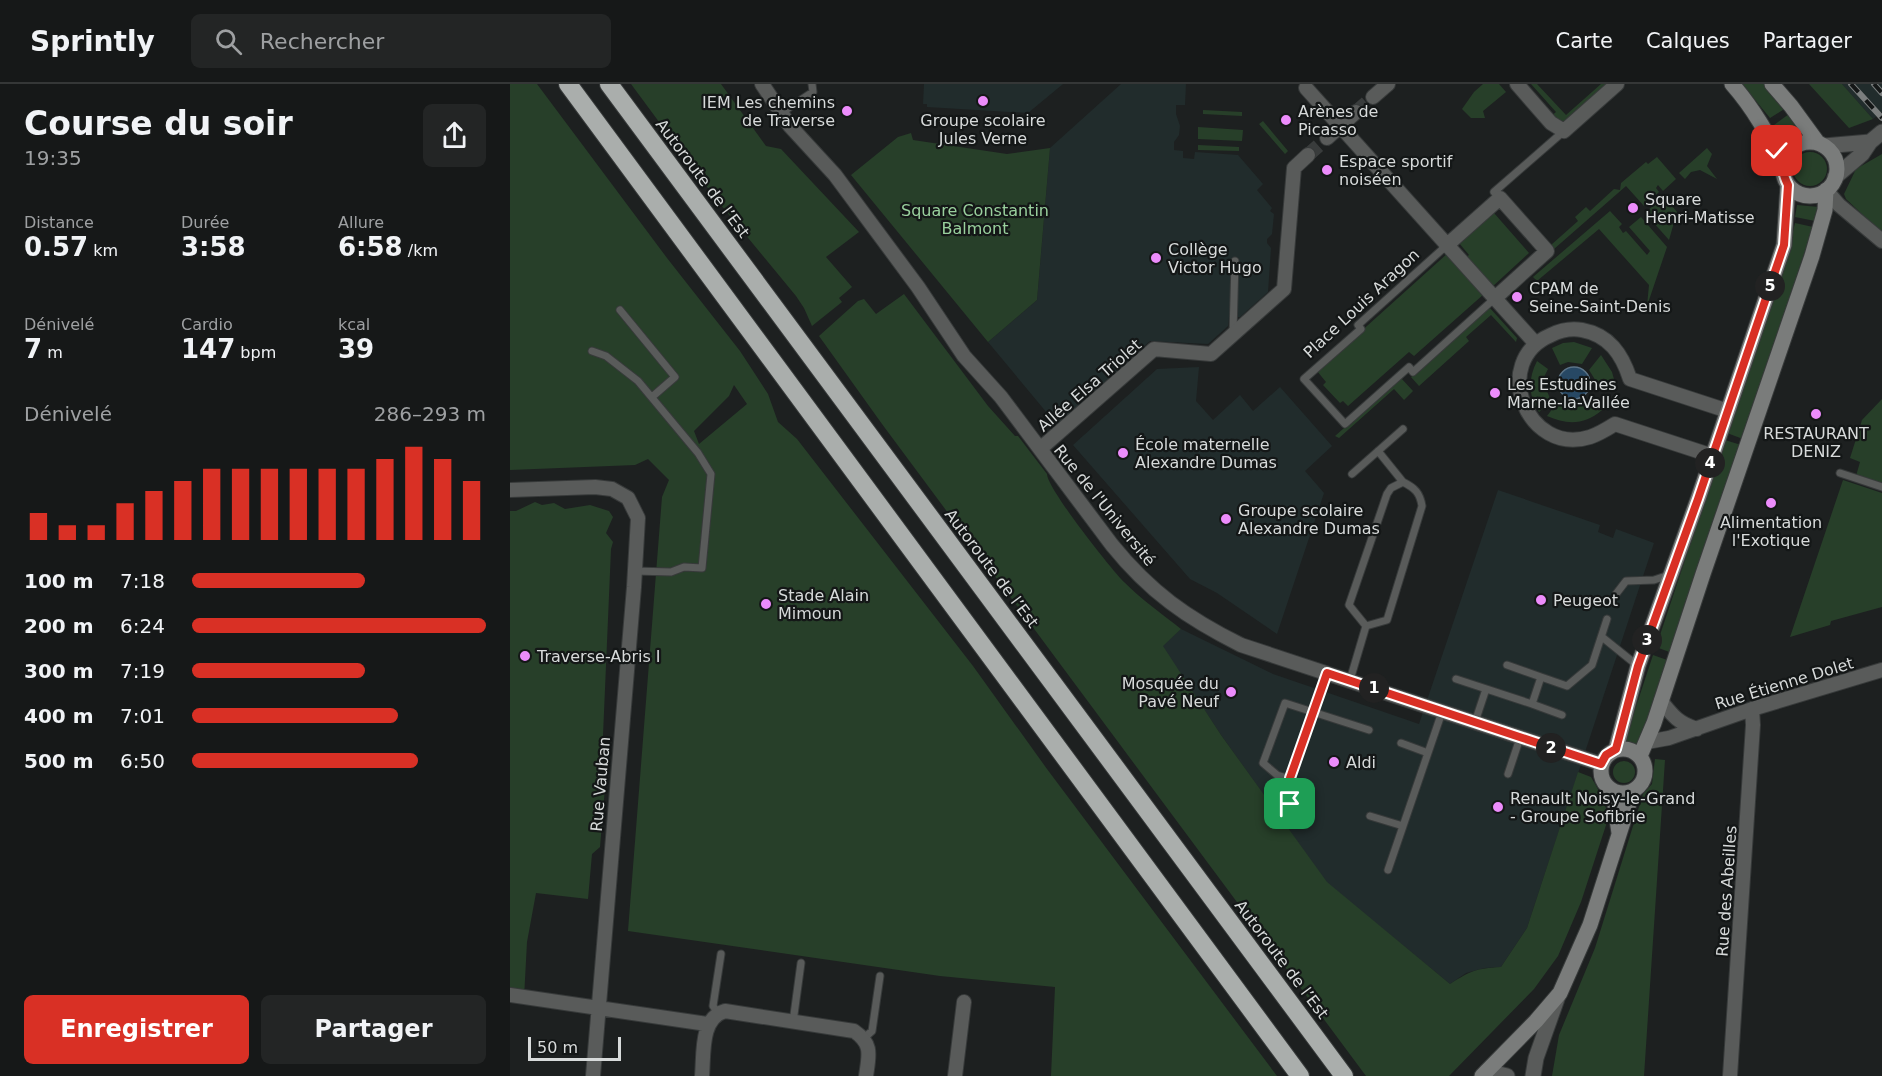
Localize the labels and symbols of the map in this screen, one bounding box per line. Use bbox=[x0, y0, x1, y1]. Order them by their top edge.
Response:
place label: IEM Les chemins de Traverse bbox=[702, 93, 835, 130]
marker: Groupe scolaire Jules Verne bbox=[976, 94, 990, 108]
place label: Arènes de Picasso bbox=[1298, 102, 1378, 139]
marker: IEM Les chemins de Traverse bbox=[840, 104, 854, 118]
place label: Groupe scolaire Jules Verne bbox=[920, 111, 1046, 148]
marker: Arènes de Picasso bbox=[1279, 113, 1293, 127]
street label: Autoroute de l’Est bbox=[652, 115, 753, 241]
pin bbox=[1751, 125, 1802, 176]
place label: Espace sportif noiséen bbox=[1339, 152, 1453, 189]
marker: Espace sportif noiséen bbox=[1320, 163, 1334, 177]
place label: Square Henri-Matisse bbox=[1645, 190, 1755, 227]
park label: Square Constantin Balmont bbox=[901, 201, 1049, 238]
marker: Square Henri-Matisse bbox=[1626, 201, 1640, 215]
place label: Collège Victor Hugo bbox=[1168, 240, 1262, 277]
street label: Place Louis Aragon bbox=[1299, 245, 1423, 362]
marker: Collège Victor Hugo bbox=[1149, 251, 1163, 265]
pin: 5 bbox=[1755, 271, 1785, 301]
place label: CPAM de Seine-Saint-Denis bbox=[1529, 279, 1671, 316]
marker: CPAM de Seine-Saint-Denis bbox=[1510, 290, 1524, 304]
street label: Allée Elsa Triolet bbox=[1034, 335, 1145, 436]
place label: Les Estudines Marne-la-Vallée bbox=[1507, 375, 1630, 412]
marker: Les Estudines Marne-la-Vallée bbox=[1488, 386, 1502, 400]
marker: RESTAURANT DENIZ bbox=[1809, 407, 1823, 421]
place label: RESTAURANT DENIZ bbox=[1763, 424, 1869, 461]
place label: École maternelle Alexandre Dumas bbox=[1135, 435, 1277, 472]
street label: Rue de l'Université bbox=[1050, 441, 1159, 570]
marker: École maternelle Alexandre Dumas bbox=[1116, 446, 1130, 460]
pin: 4 bbox=[1695, 448, 1725, 478]
marker: Alimentation l'Exotique bbox=[1764, 496, 1778, 510]
place label: Groupe scolaire Alexandre Dumas bbox=[1238, 501, 1380, 538]
street label: Autoroute de l’Est bbox=[941, 505, 1042, 631]
marker: Groupe scolaire Alexandre Dumas bbox=[1219, 512, 1233, 526]
place label: Alimentation l'Exotique bbox=[1720, 513, 1822, 550]
place label: Stade Alain Mimoun bbox=[778, 586, 869, 623]
place label: Peugeot bbox=[1553, 591, 1618, 610]
marker: Peugeot bbox=[1534, 593, 1548, 607]
marker: Stade Alain Mimoun bbox=[759, 597, 773, 611]
pin: 3 bbox=[1632, 625, 1662, 655]
place label: Traverse-Abris I bbox=[536, 647, 661, 666]
marker: Traverse-Abris I bbox=[518, 649, 532, 663]
street label: Rue Étienne Dolet bbox=[1712, 653, 1856, 714]
pin: 1 bbox=[1359, 673, 1389, 703]
place label: Mosquée du Pavé Neuf bbox=[1122, 674, 1219, 711]
marker: Mosquée du Pavé Neuf bbox=[1224, 685, 1238, 699]
pin: 2 bbox=[1536, 733, 1566, 763]
street label: Rue Vauban bbox=[587, 736, 614, 832]
place label: Aldi bbox=[1346, 753, 1376, 772]
marker: Aldi bbox=[1327, 755, 1341, 769]
pin bbox=[1264, 778, 1315, 829]
place label: Renault Noisy-le-Grand - Groupe Sofibrie bbox=[1510, 789, 1695, 826]
marker: Renault Noisy-le-Grand - Groupe Sofibrie bbox=[1491, 800, 1505, 814]
street label: Rue des Abeilles bbox=[1712, 825, 1741, 957]
street label: Autoroute de l’Est bbox=[1231, 896, 1332, 1022]
scale bar bbox=[528, 1034, 621, 1062]

